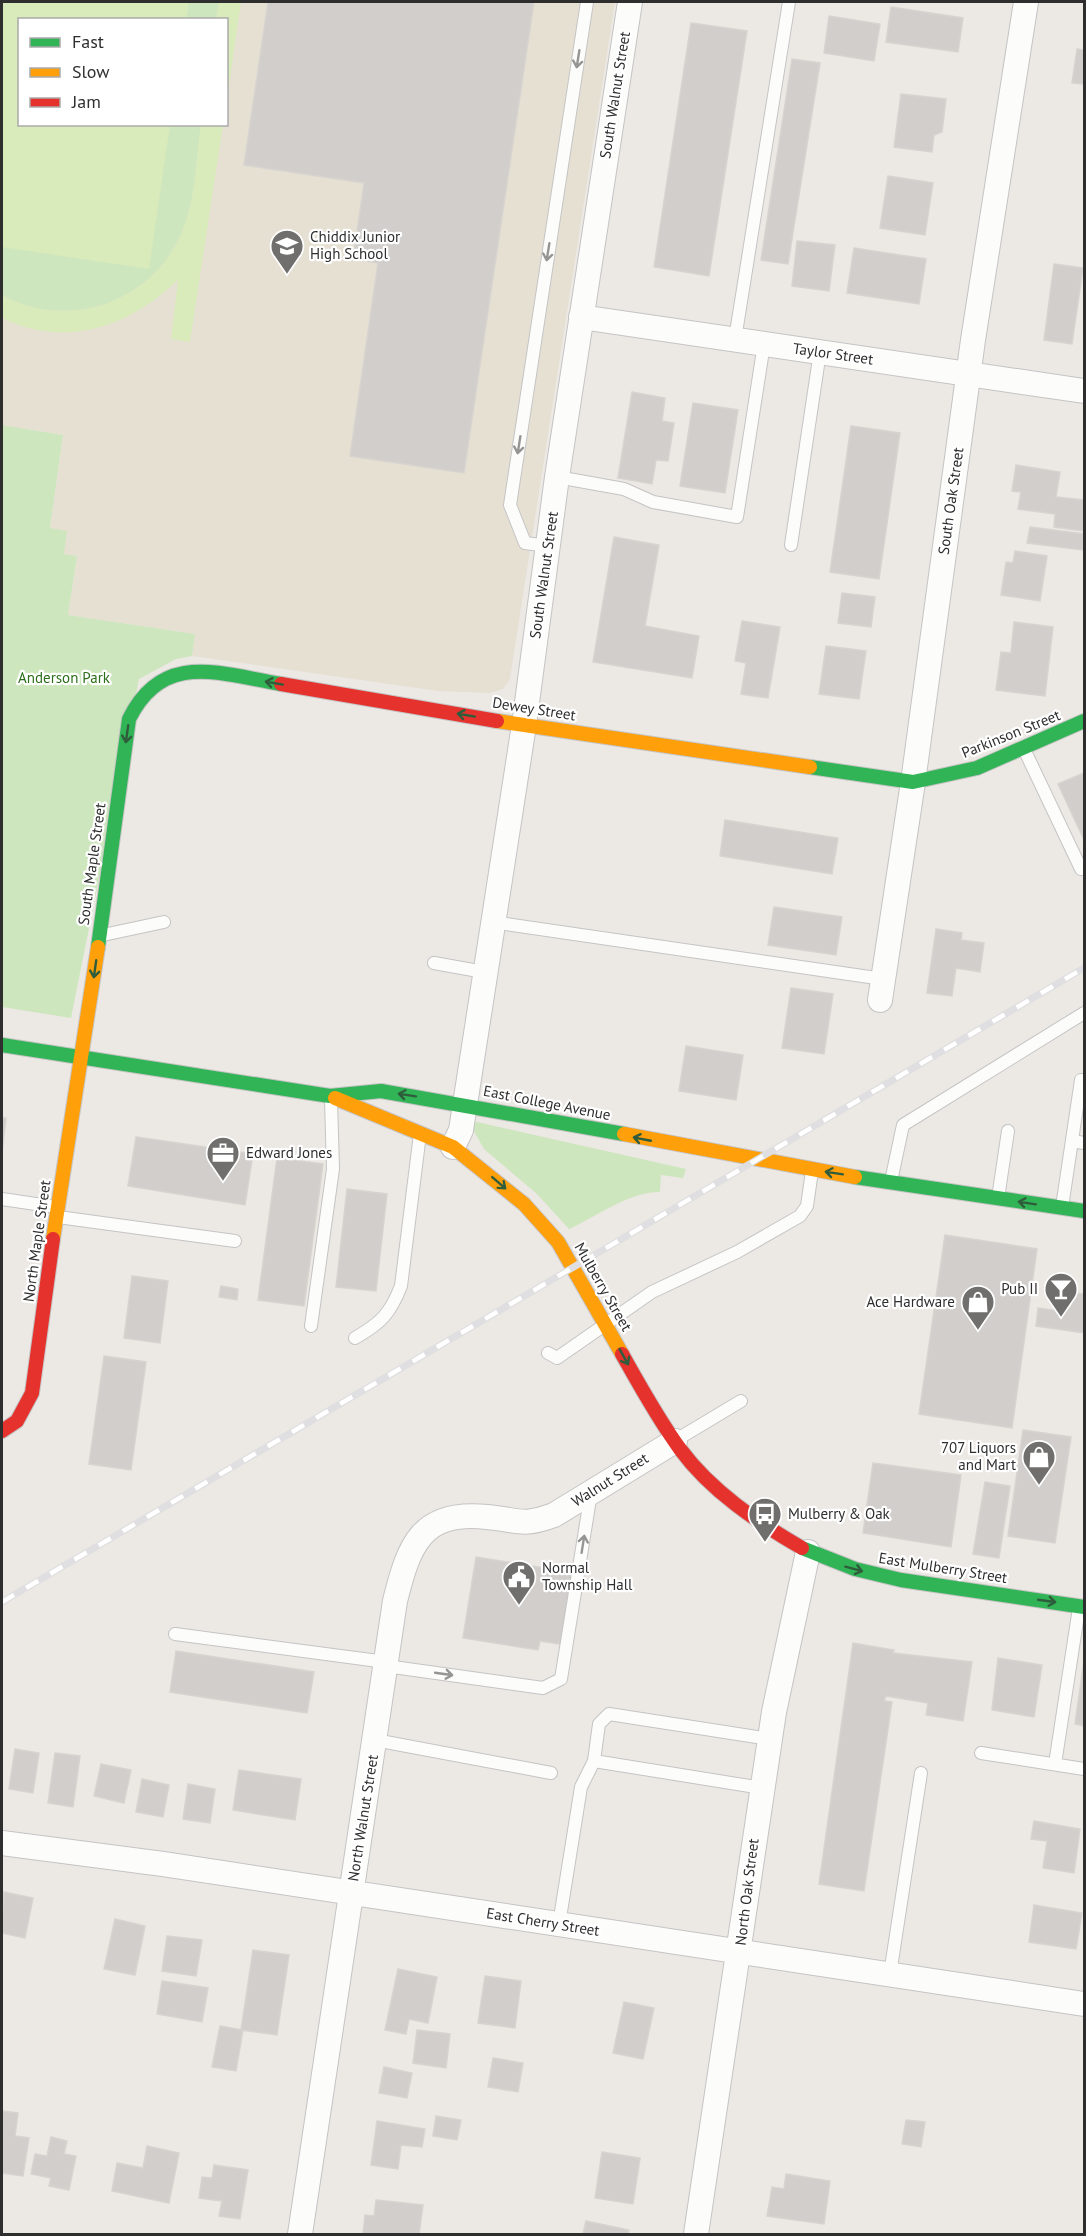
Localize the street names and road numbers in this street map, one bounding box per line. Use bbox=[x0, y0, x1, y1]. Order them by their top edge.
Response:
street label: South Walnut Street bbox=[595, 30, 634, 160]
street label: Taylor Street bbox=[792, 338, 875, 369]
street label: South Oak Street bbox=[934, 446, 967, 556]
street label: South Walnut Street bbox=[525, 510, 562, 640]
street label: Dewey Street bbox=[491, 693, 577, 724]
street label: Parkinson Street bbox=[959, 705, 1063, 762]
street label: South Maple Street bbox=[74, 802, 109, 926]
street label: East College Avenue bbox=[482, 1081, 612, 1124]
street label: North Maple Street bbox=[19, 1179, 54, 1303]
street label: Mulberry Street bbox=[570, 1239, 636, 1334]
street label: Walnut Street bbox=[568, 1448, 652, 1511]
street label: East Mulberry Street bbox=[877, 1548, 1009, 1587]
street label: North Walnut Street bbox=[343, 1753, 382, 1883]
street label: North Oak Street bbox=[731, 1837, 762, 1947]
street label: East Cherry Street bbox=[485, 1903, 601, 1940]

